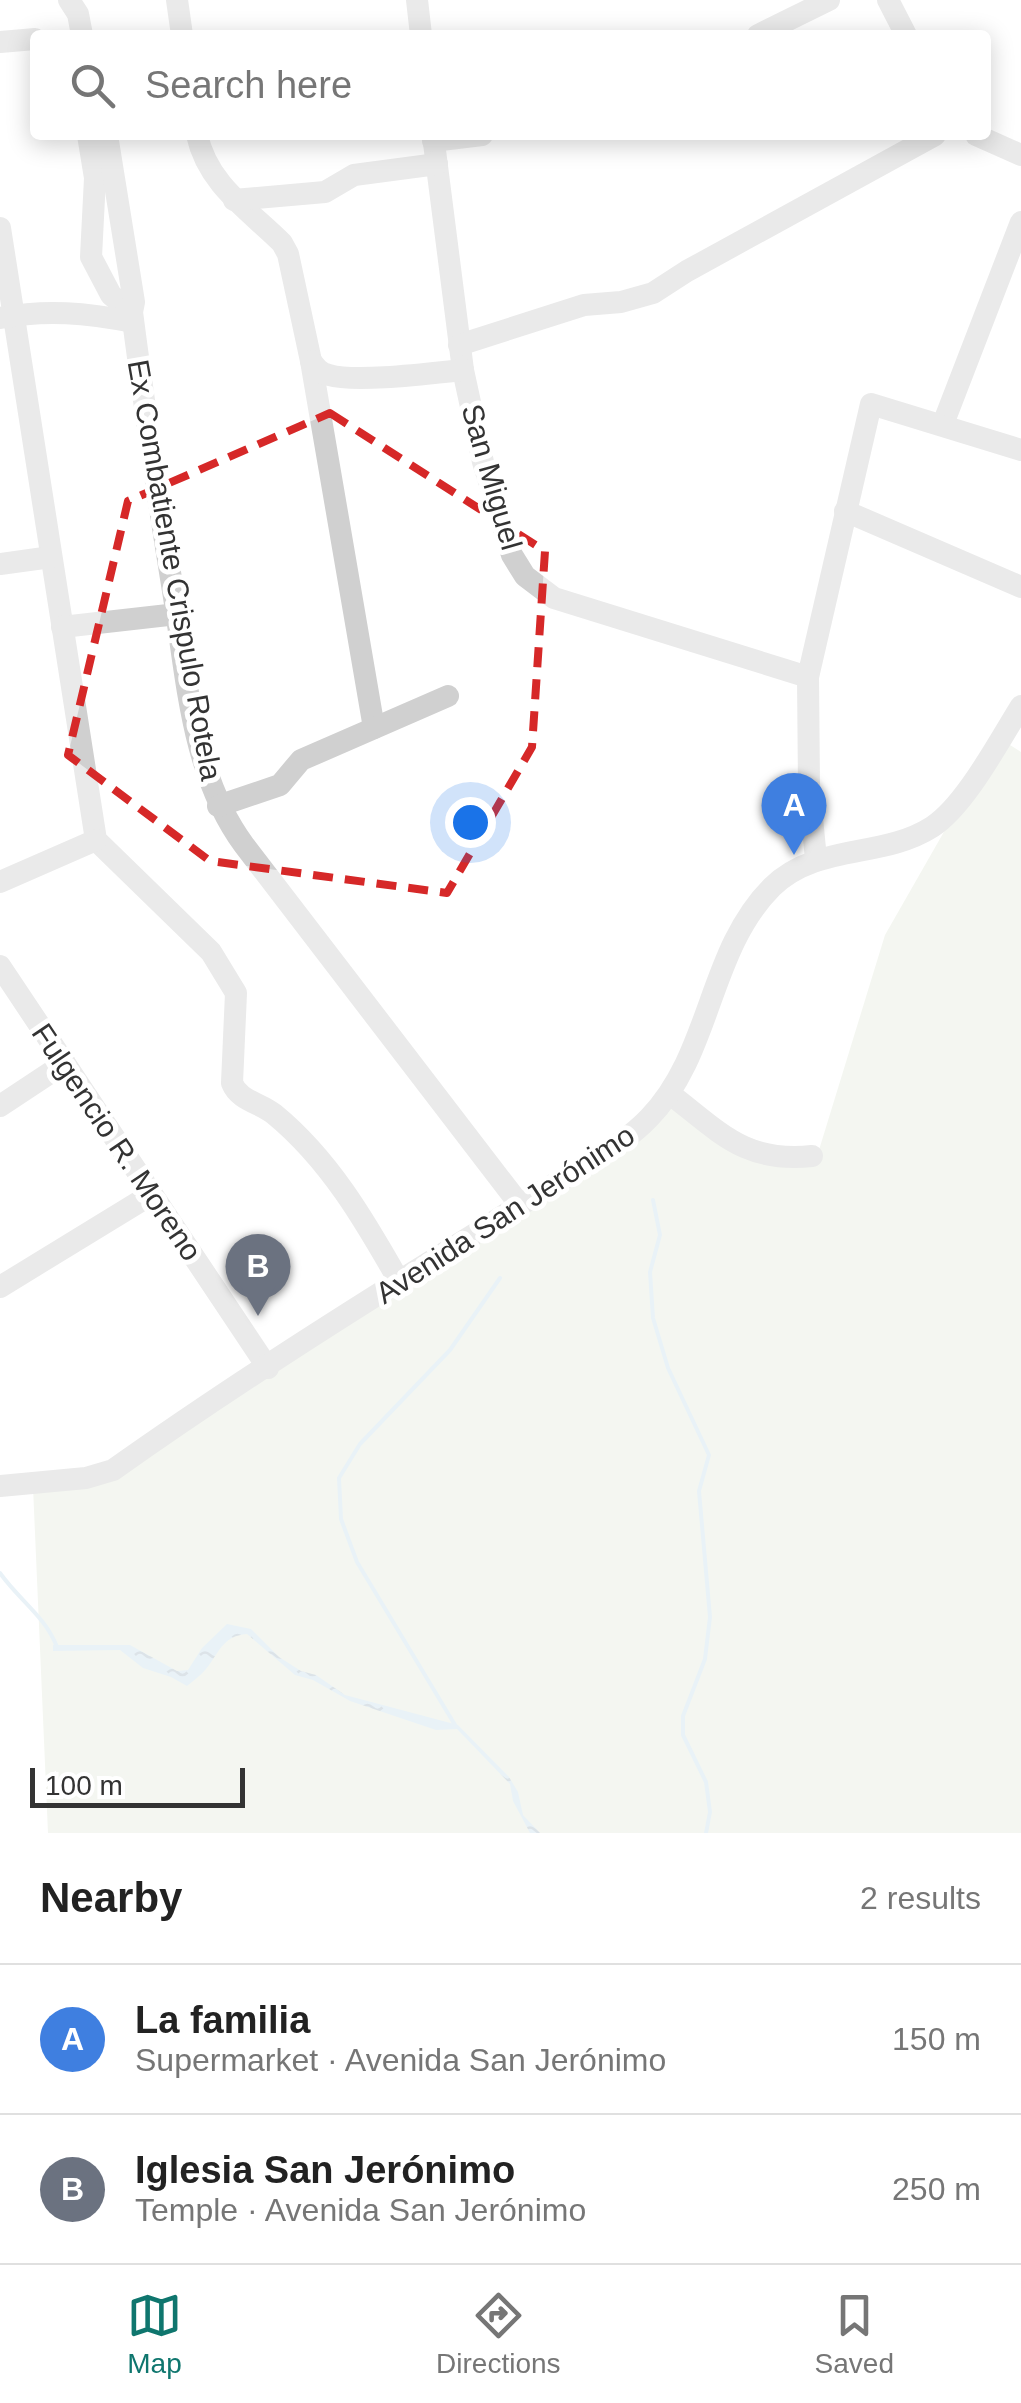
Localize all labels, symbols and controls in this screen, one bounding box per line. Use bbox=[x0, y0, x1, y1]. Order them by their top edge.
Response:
search box bbox=[30, 30, 991, 140]
icon: search bbox=[65, 58, 120, 113]
text: Search here bbox=[145, 64, 352, 106]
street label: Ex Combatiente Crispulo Rotela bbox=[122, 357, 228, 783]
street label: San Miguel bbox=[455, 400, 529, 554]
pin: A bbox=[762, 772, 826, 855]
your location bbox=[445, 797, 496, 848]
street label: Fulgencio R. Moreno bbox=[25, 1017, 209, 1267]
street label: Avenida San Jerónimo bbox=[370, 1118, 640, 1310]
pin: B bbox=[226, 1234, 290, 1316]
scale bar bbox=[30, 1763, 245, 1808]
text: 100 m bbox=[45, 1770, 123, 1801]
text: Nearby bbox=[40, 1874, 182, 1921]
text: 2 results bbox=[860, 1880, 981, 1916]
text: La familia bbox=[135, 1999, 310, 2041]
text: A bbox=[61, 2021, 84, 2057]
text: 150 m bbox=[892, 2021, 981, 2057]
text: Supermarket · Avenida San Jerónimo bbox=[135, 2042, 666, 2078]
text: Iglesia San Jerónimo bbox=[135, 2149, 515, 2191]
text: B bbox=[61, 2171, 84, 2207]
text: 250 m bbox=[892, 2171, 981, 2207]
text: Temple · Avenida San Jerónimo bbox=[135, 2192, 586, 2228]
tab: Map bbox=[127, 2288, 182, 2380]
tab: Directions bbox=[436, 2288, 561, 2380]
tab: Saved bbox=[815, 2288, 894, 2380]

